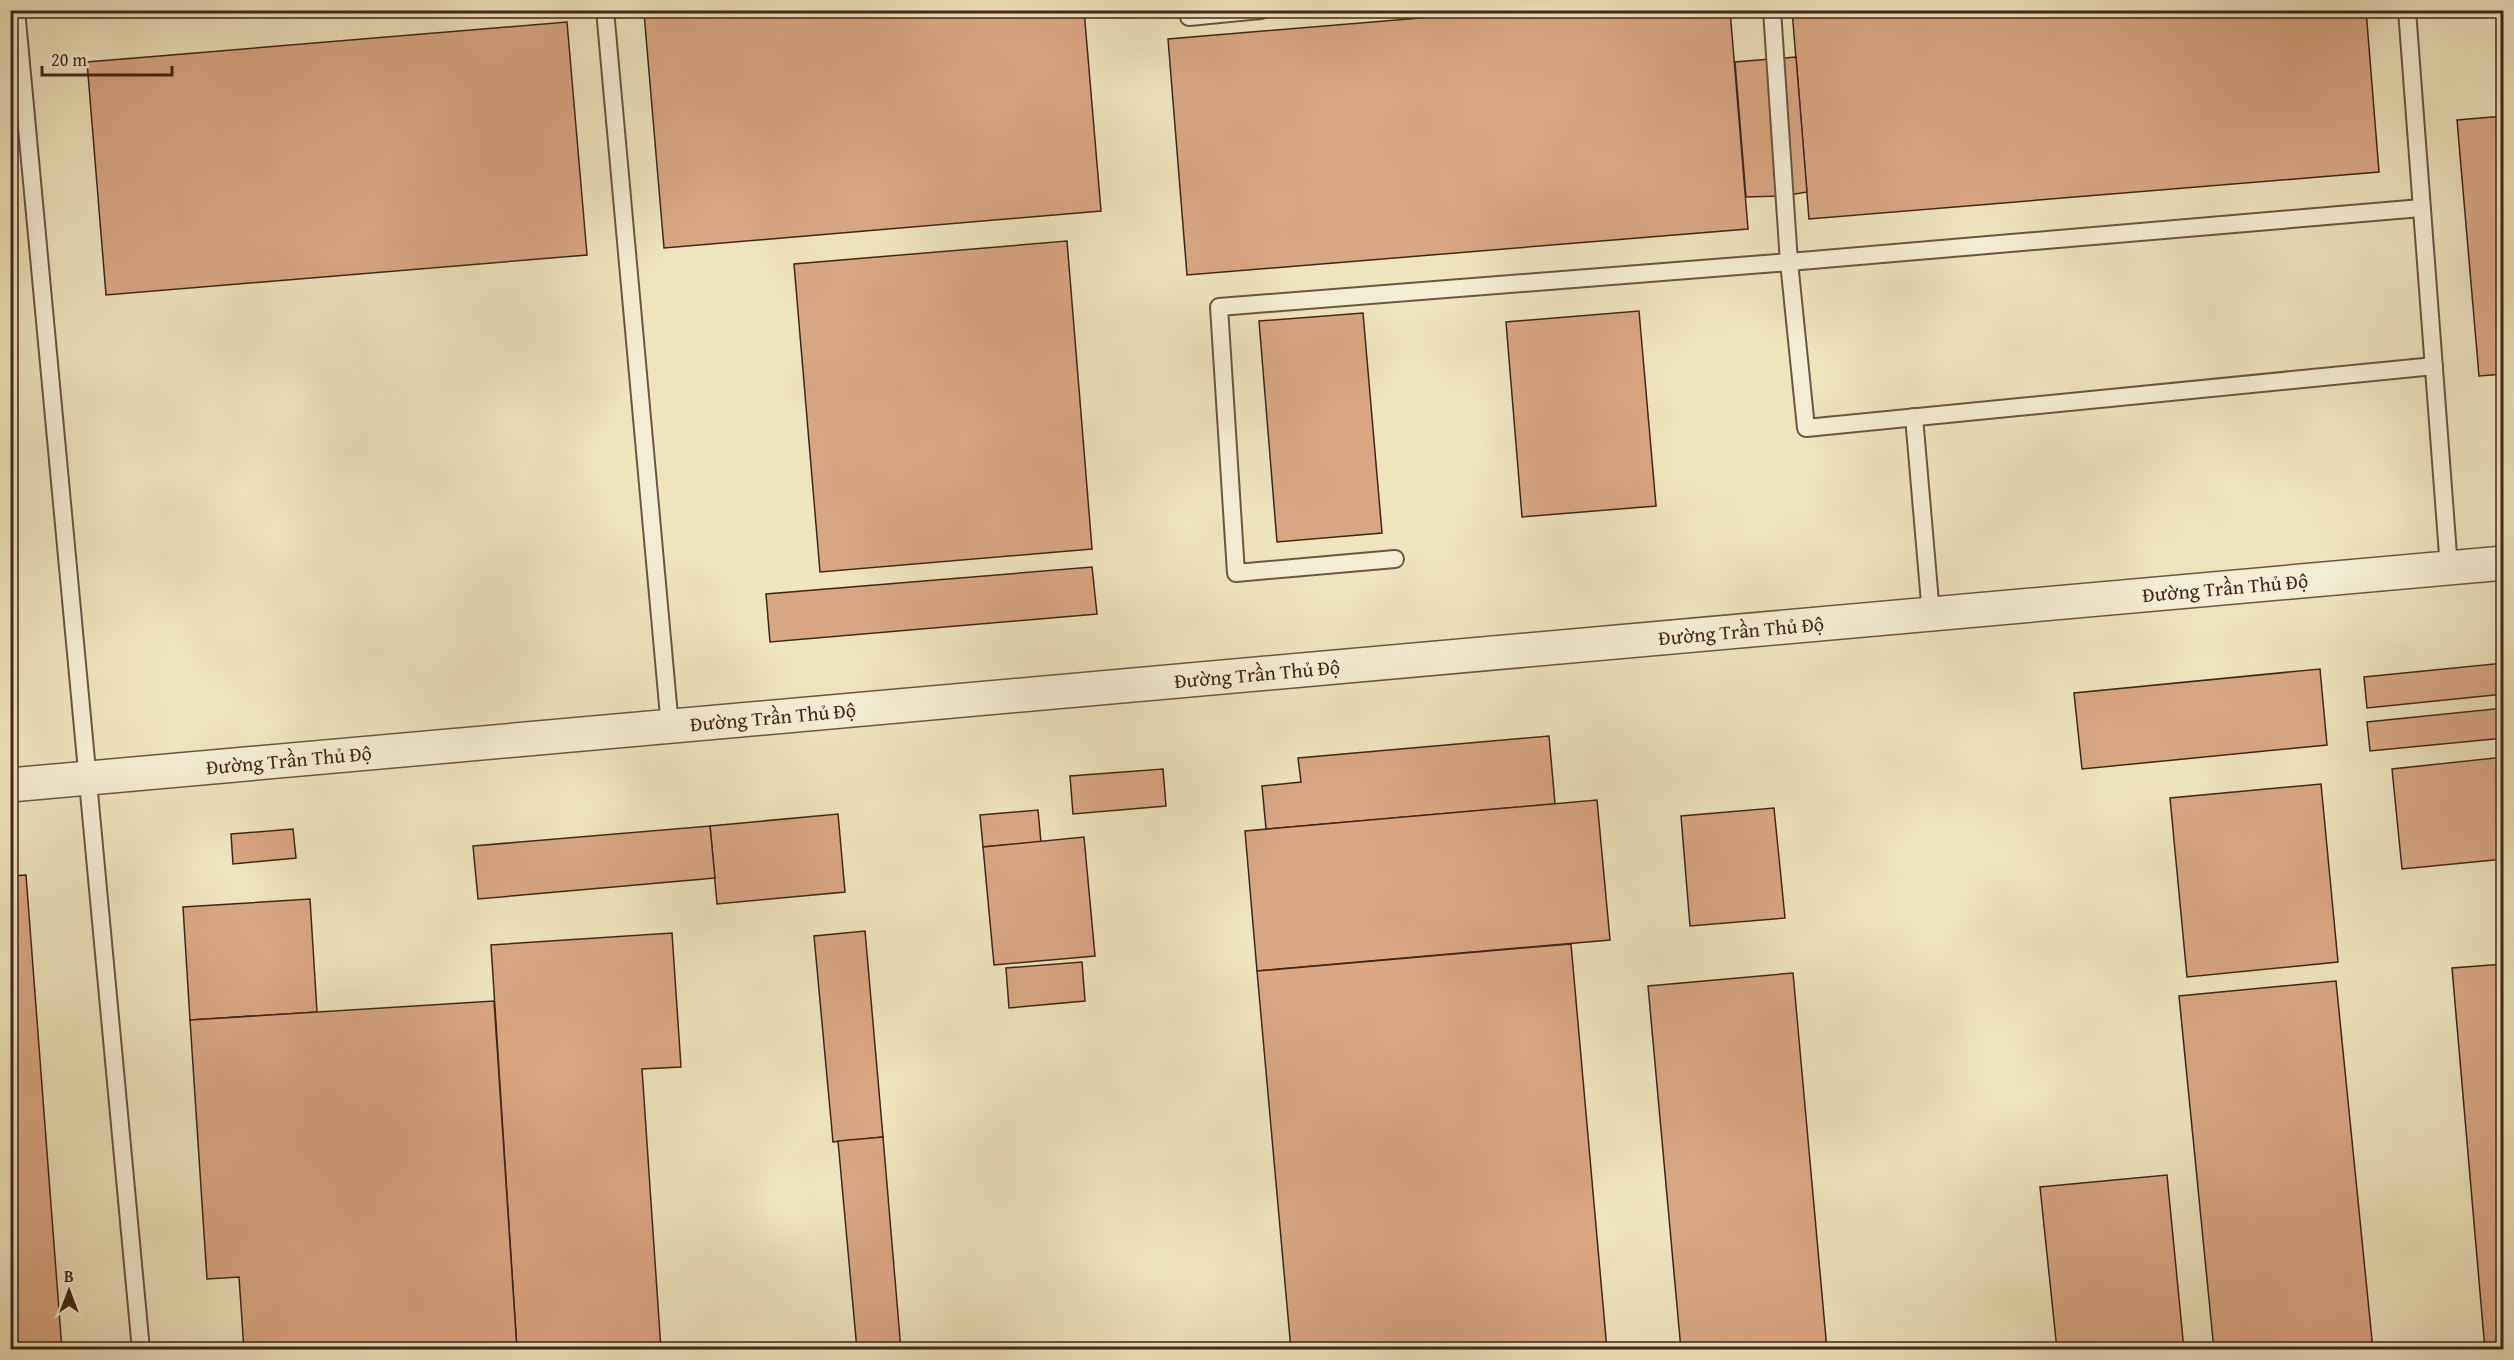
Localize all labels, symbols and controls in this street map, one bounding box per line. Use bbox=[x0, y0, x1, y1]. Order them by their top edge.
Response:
scale bar bbox=[42, 39, 172, 77]
text: 20 m bbox=[51, 46, 87, 73]
street label: Đường Trần Thủ Độ bbox=[2141, 566, 2309, 609]
street label: Đường Trần Thủ Độ bbox=[1657, 609, 1825, 652]
street label: Đường Trần Thủ Độ bbox=[1173, 652, 1341, 695]
street label: Đường Trần Thủ Độ bbox=[689, 695, 857, 738]
street label: Đường Trần Thủ Độ bbox=[205, 738, 373, 781]
north arrow bbox=[39, 1261, 99, 1321]
text: B bbox=[64, 1264, 74, 1288]

